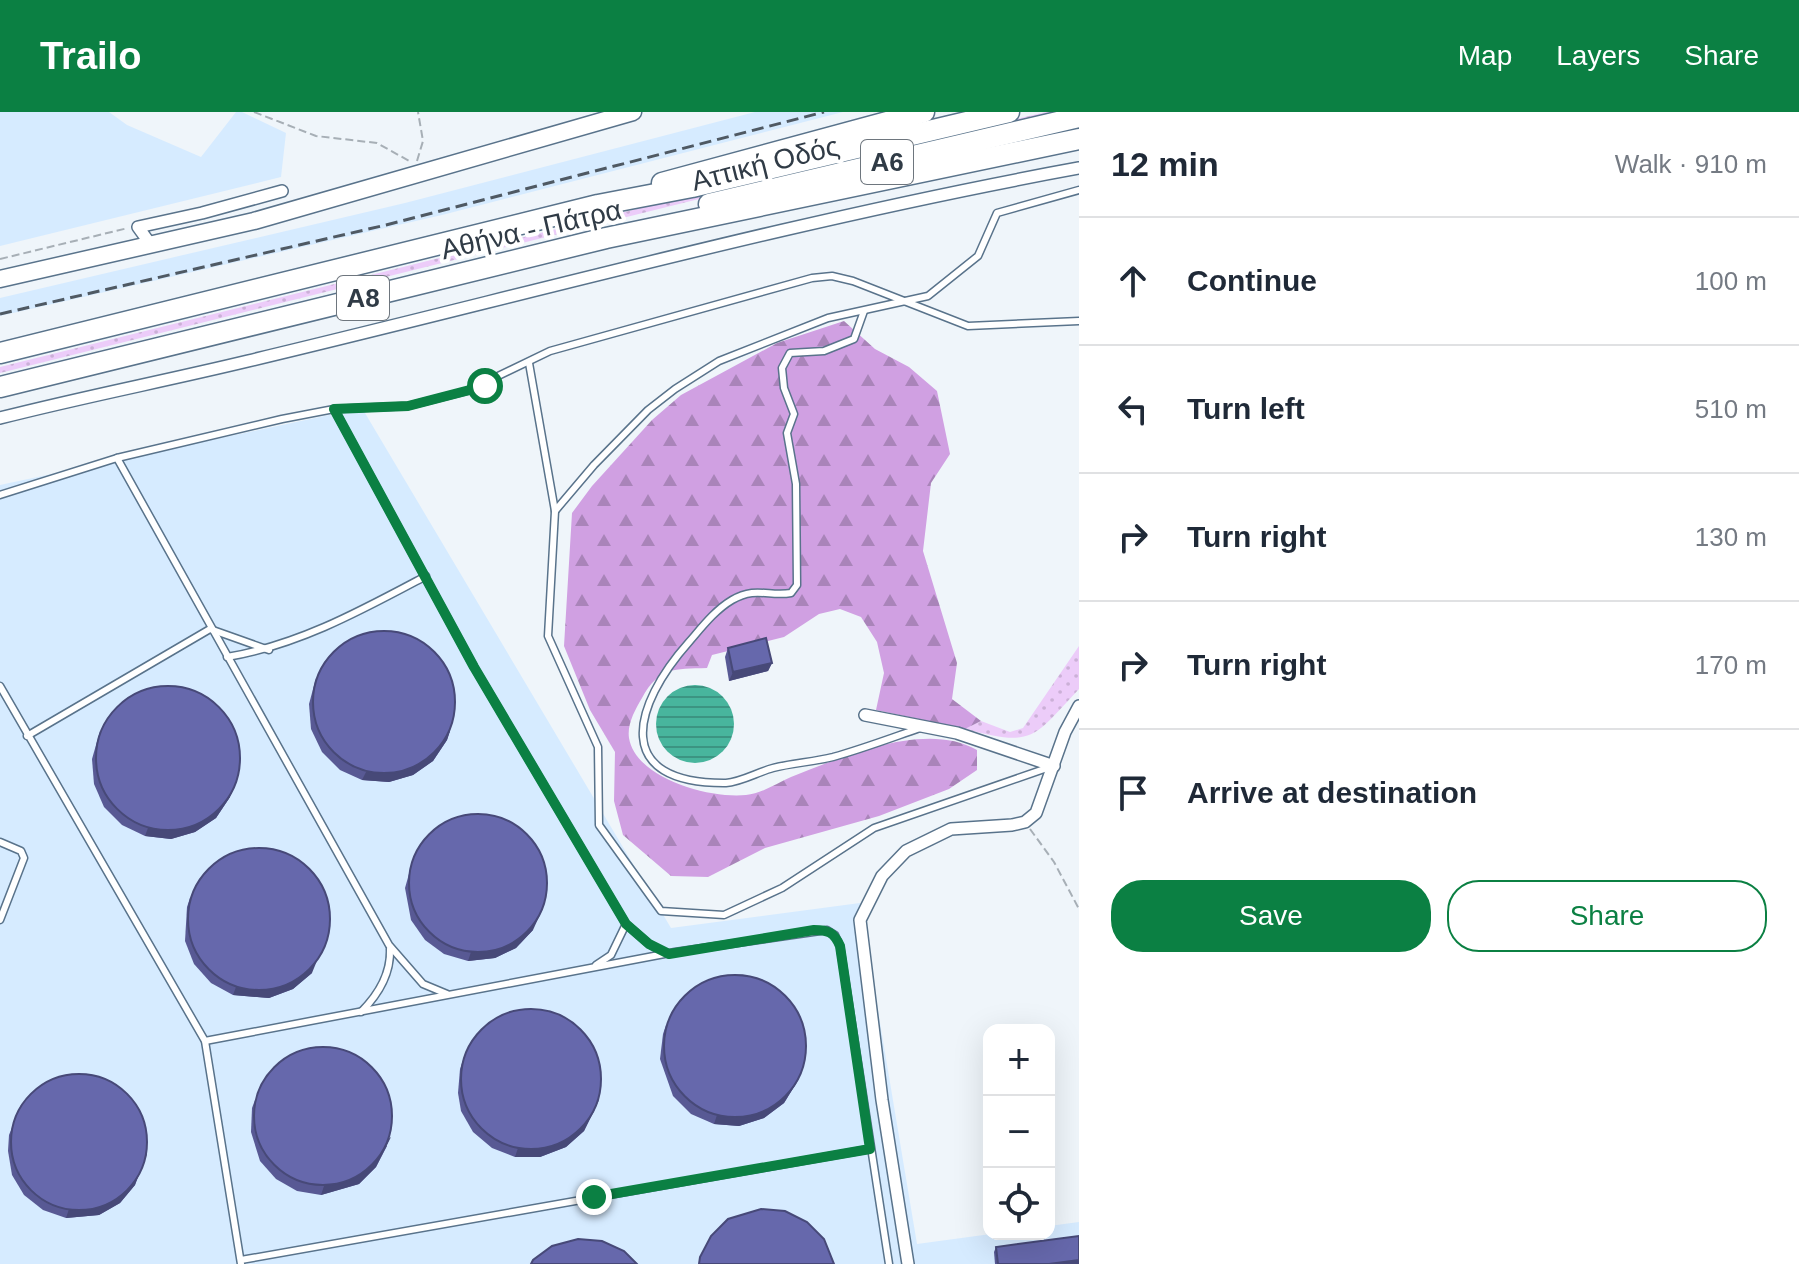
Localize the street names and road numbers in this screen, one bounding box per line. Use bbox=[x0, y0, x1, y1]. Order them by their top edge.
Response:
street label: Αττική Οδός bbox=[688, 130, 842, 197]
road number: Α6 bbox=[861, 140, 913, 184]
street label: Αθήνα - Πάτρα bbox=[438, 194, 624, 265]
road number: Α8 bbox=[337, 276, 389, 320]

